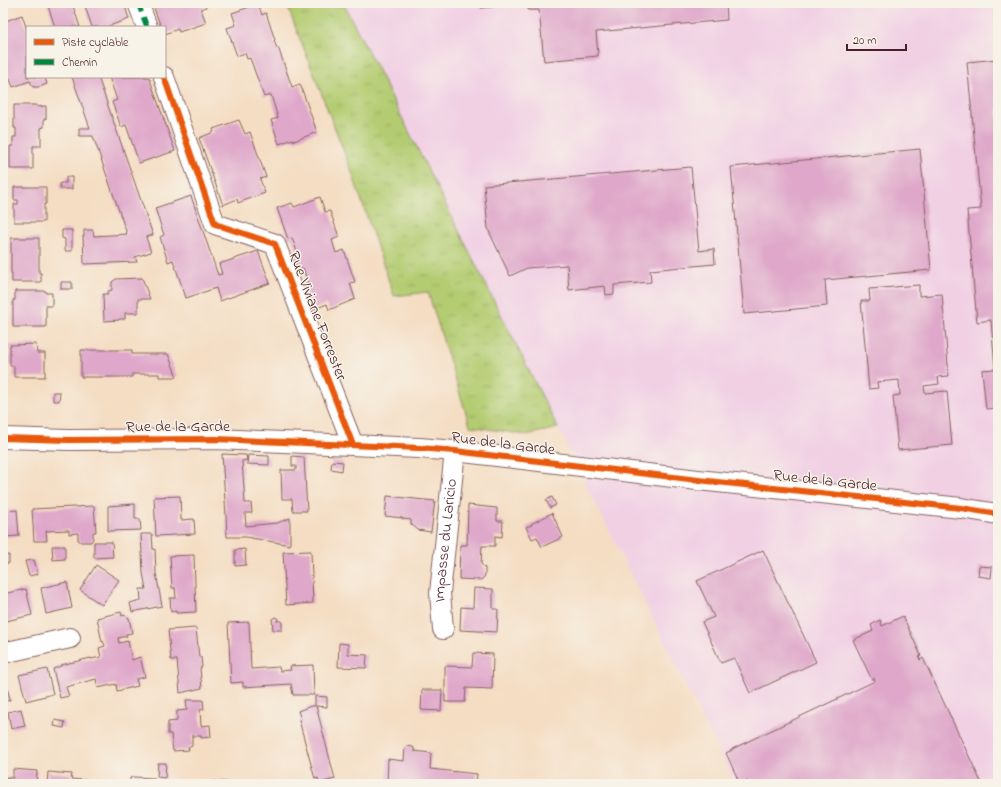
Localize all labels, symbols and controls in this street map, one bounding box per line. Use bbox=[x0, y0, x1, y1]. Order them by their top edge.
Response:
legend bbox=[26, 26, 166, 78]
scale bar bbox=[847, 26, 906, 52]
text: 20 m bbox=[853, 32, 876, 50]
text: Piste cyclable bbox=[62, 34, 129, 53]
text: Chemin bbox=[62, 54, 97, 72]
street label: Rue Viviane Forrester bbox=[281, 248, 353, 384]
street label: Rue de la Garde bbox=[126, 415, 231, 439]
street label: Rue de la Garde bbox=[450, 426, 557, 462]
street label: Rue de la Garde bbox=[772, 464, 879, 498]
street label: Impasse du Laricio bbox=[428, 478, 464, 603]

